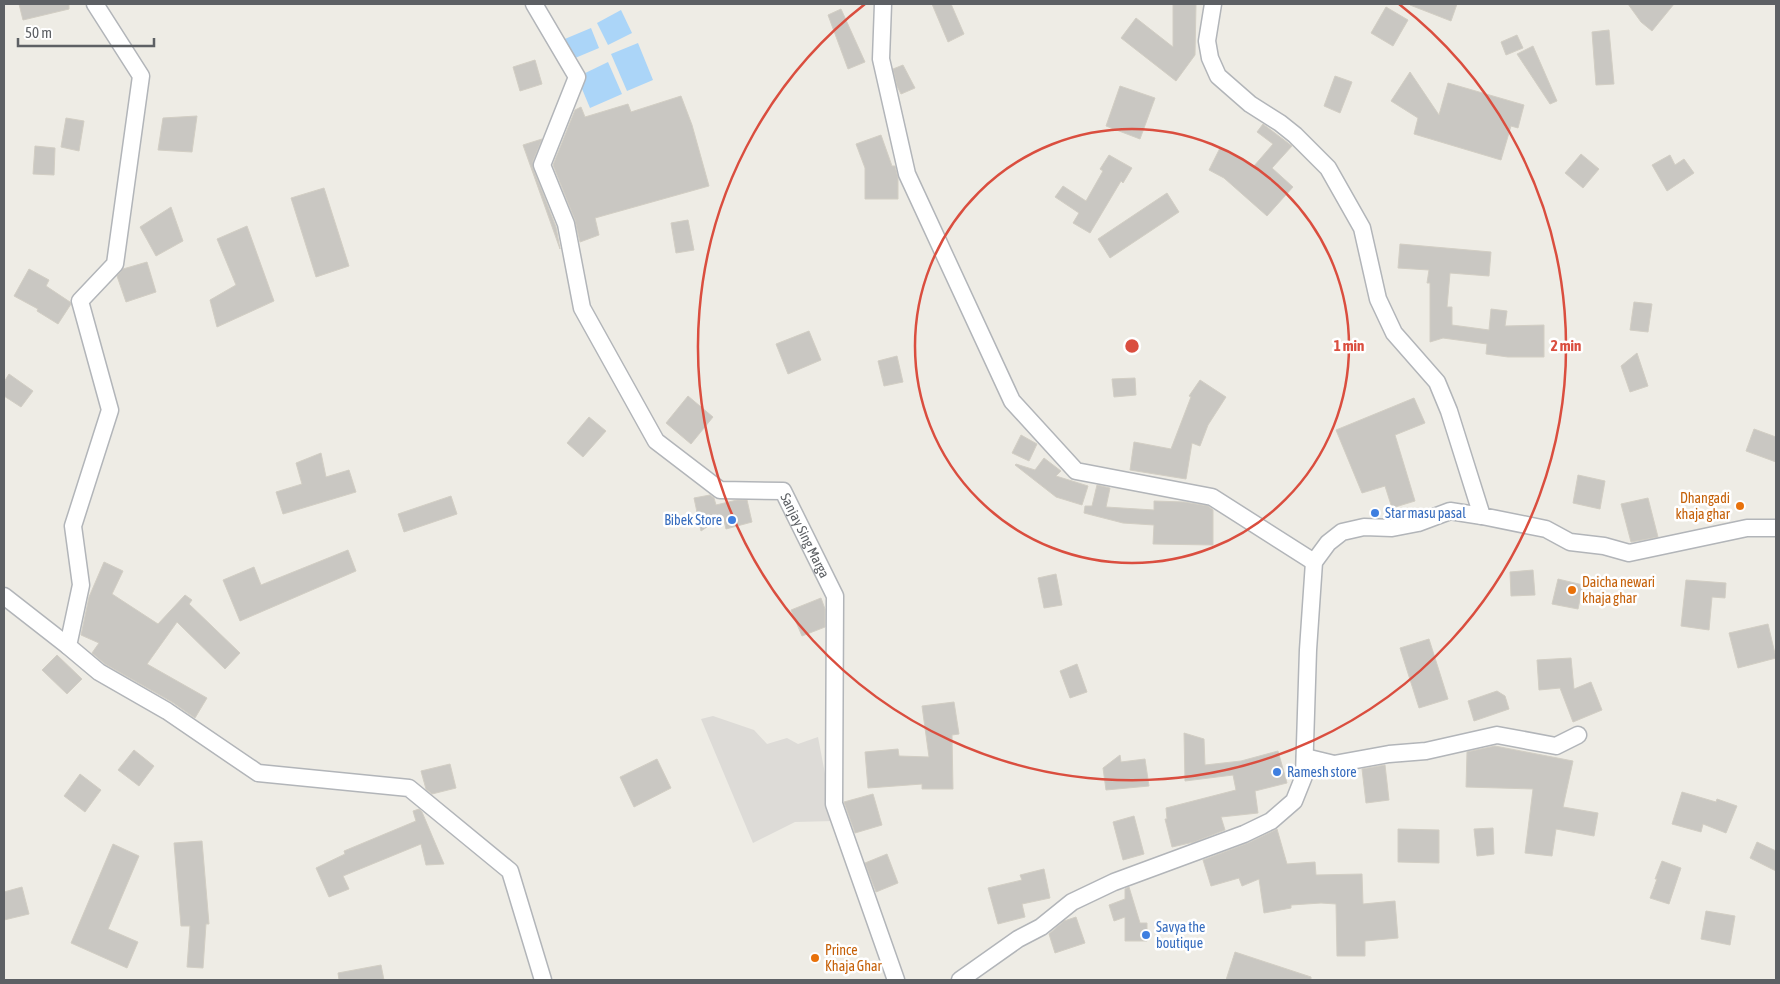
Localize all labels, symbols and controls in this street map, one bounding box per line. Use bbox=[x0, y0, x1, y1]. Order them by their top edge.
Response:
scale bar bbox=[18, 15, 154, 47]
text: 50 m bbox=[25, 24, 52, 41]
centre of rings bbox=[1123, 337, 1141, 355]
text: 1 min bbox=[1334, 337, 1364, 354]
text: 2 min bbox=[1551, 337, 1581, 354]
street label: Sanjay Sing Marga bbox=[777, 490, 833, 580]
place label: Dhangadi khaja ghar bbox=[1675, 490, 1731, 522]
marker: Dhangadi khaja ghar bbox=[1734, 500, 1746, 512]
place label: Star masu pasal bbox=[1385, 505, 1466, 521]
marker: Star masu pasal bbox=[1369, 507, 1381, 519]
place label: Bibek Store bbox=[664, 512, 722, 528]
marker: Bibek Store bbox=[726, 514, 738, 526]
place label: Daicha newari khaja ghar bbox=[1582, 574, 1655, 606]
marker: Daicha newari khaja ghar bbox=[1566, 584, 1578, 596]
place label: Ramesh store bbox=[1287, 764, 1357, 780]
marker: Ramesh store bbox=[1271, 766, 1283, 778]
place label: Savya the boutique bbox=[1156, 919, 1205, 951]
marker: Savya the boutique bbox=[1140, 929, 1152, 941]
place label: Prince Khaja Ghar bbox=[825, 942, 883, 974]
marker: Prince Khaja Ghar bbox=[809, 952, 821, 964]

